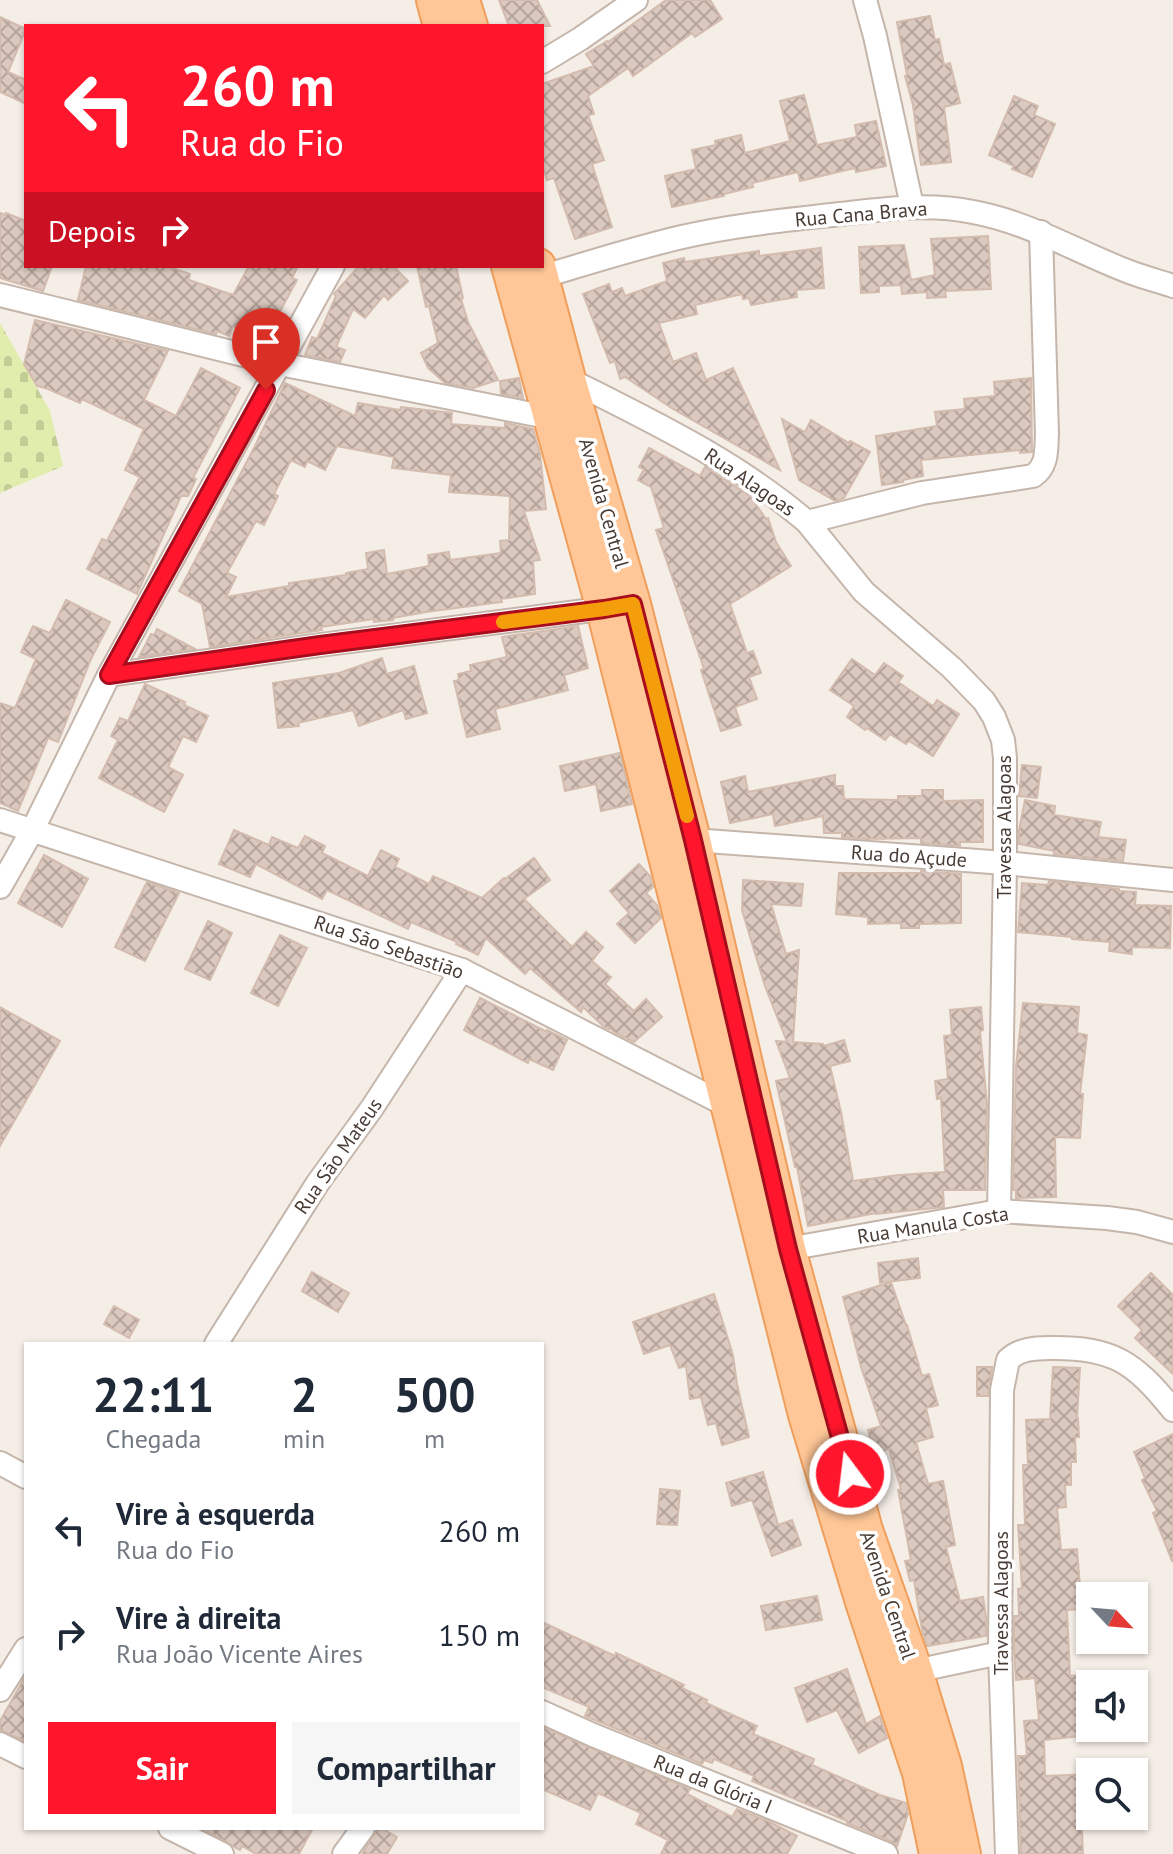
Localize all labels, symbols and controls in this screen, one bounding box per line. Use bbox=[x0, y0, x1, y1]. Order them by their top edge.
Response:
text: 260 m bbox=[180, 49, 335, 121]
icon: left bbox=[48, 56, 152, 160]
text: Rua do Fio bbox=[180, 119, 344, 166]
street label: Rua Cana Brava bbox=[794, 195, 928, 233]
icon: right bbox=[152, 208, 196, 252]
text: Depois bbox=[48, 211, 136, 250]
pin bbox=[232, 308, 300, 390]
icon: arrive bbox=[244, 320, 288, 364]
street label: Avenida Central bbox=[573, 435, 635, 571]
street label: Rua Alagoas bbox=[699, 442, 801, 522]
street label: Travessa Alagoas bbox=[991, 755, 1017, 899]
street label: Rua do Açude bbox=[850, 839, 968, 873]
street label: Rua São Sebastião bbox=[311, 909, 467, 985]
street label: Rua São Mateus bbox=[288, 1093, 388, 1219]
street label: Rua Manula Costa bbox=[855, 1200, 1011, 1250]
text: 22:11 bbox=[93, 1363, 214, 1425]
text: 2 bbox=[290, 1363, 318, 1425]
text: 500 bbox=[394, 1363, 475, 1425]
text: Chegada bbox=[106, 1422, 201, 1455]
text: min bbox=[283, 1422, 325, 1455]
text: m bbox=[424, 1422, 445, 1455]
position arrow bbox=[808, 1432, 892, 1516]
text: Vire à esquerda bbox=[116, 1494, 315, 1533]
icon: left bbox=[48, 1508, 92, 1552]
text: 260 m bbox=[439, 1511, 520, 1550]
street label: Avenida Central bbox=[854, 1527, 922, 1663]
street label: Travessa Alagoas bbox=[988, 1531, 1014, 1675]
text: Rua do Fio bbox=[116, 1533, 234, 1566]
north arrow bbox=[1076, 1582, 1148, 1654]
map controls bbox=[1076, 1582, 1148, 1830]
text: Vire à direita bbox=[116, 1598, 281, 1637]
icon: right bbox=[48, 1612, 92, 1656]
text: 150 m bbox=[439, 1615, 520, 1654]
text: Rua João Vicente Aires bbox=[116, 1637, 363, 1670]
button: sound bbox=[1076, 1670, 1148, 1742]
button: Sair bbox=[48, 1722, 276, 1814]
button: Compartilhar bbox=[292, 1722, 520, 1814]
street label: Rua da Glória I bbox=[650, 1748, 776, 1820]
button: search bbox=[1076, 1758, 1148, 1830]

